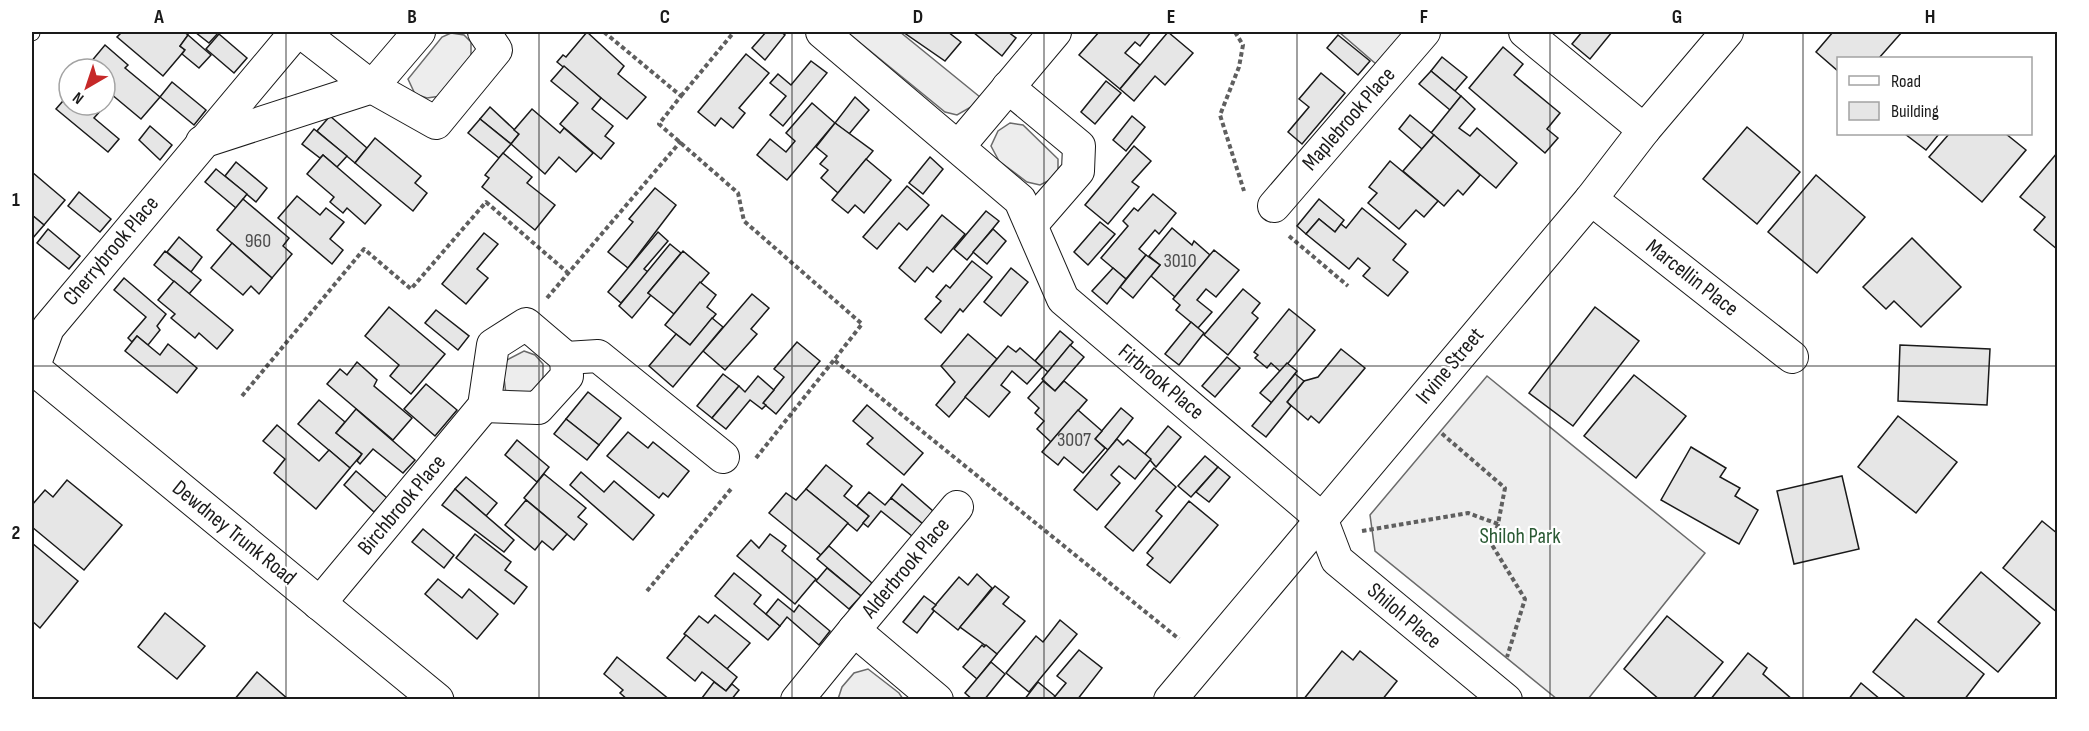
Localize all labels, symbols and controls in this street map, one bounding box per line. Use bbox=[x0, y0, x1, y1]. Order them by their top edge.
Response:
text: A bbox=[153, 5, 164, 29]
text: B bbox=[407, 5, 417, 29]
text: C bbox=[660, 5, 670, 29]
text: D bbox=[913, 5, 923, 29]
text: E bbox=[1167, 5, 1175, 29]
text: F bbox=[1420, 5, 1428, 29]
text: G bbox=[1672, 5, 1682, 29]
text: H bbox=[1925, 5, 1935, 29]
north arrow bbox=[57, 57, 117, 117]
legend bbox=[1837, 57, 2032, 135]
street label: Maplebrook Place bbox=[1297, 62, 1401, 176]
text: Road bbox=[1891, 71, 1921, 92]
text: N bbox=[69, 87, 88, 108]
text: Building bbox=[1891, 101, 1939, 122]
text: 1 bbox=[12, 188, 20, 212]
street label: Cherrybrook Place bbox=[57, 191, 165, 311]
house number: 960 bbox=[245, 229, 271, 253]
street label: Marcellin Place bbox=[1640, 233, 1744, 323]
house number: 3010 bbox=[1163, 249, 1197, 273]
street label: Irvine Street bbox=[1410, 322, 1490, 410]
street label: Firbrook Place bbox=[1113, 338, 1209, 426]
house number: 3007 bbox=[1057, 428, 1091, 452]
street label: Birchbrook Place bbox=[352, 449, 452, 561]
street label: Dewdney Trunk Road bbox=[166, 475, 302, 591]
street label: Alderbrook Place bbox=[856, 512, 956, 624]
text: 2 bbox=[12, 521, 20, 545]
park label: Shiloh Park bbox=[1479, 523, 1561, 550]
street label: Shiloh Place bbox=[1361, 577, 1447, 655]

